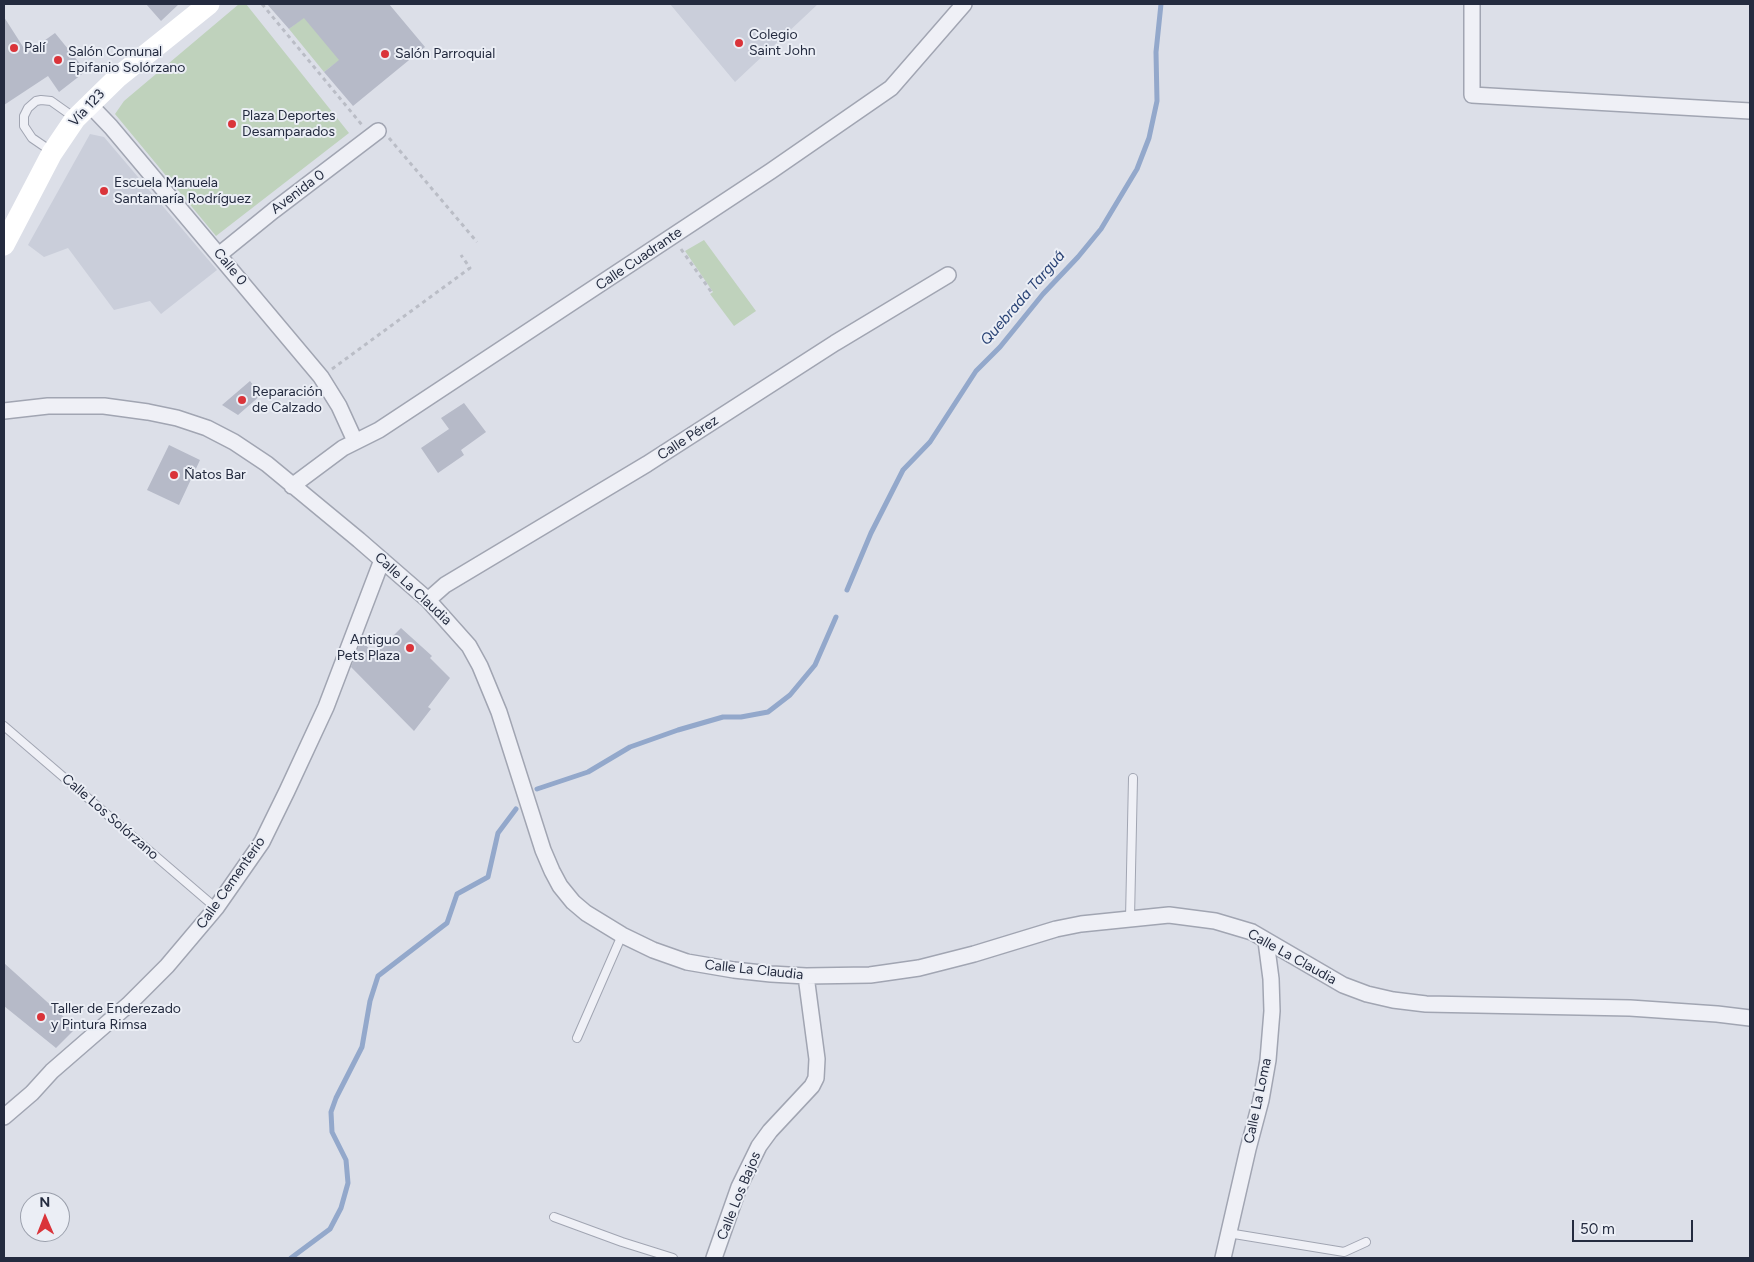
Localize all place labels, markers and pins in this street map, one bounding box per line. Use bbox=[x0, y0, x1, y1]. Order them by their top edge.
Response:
place label: Colegio Saint John bbox=[749, 27, 815, 59]
marker: Colegio Saint John bbox=[733, 37, 745, 49]
place label: Palí bbox=[24, 40, 45, 56]
marker: Palí bbox=[8, 42, 20, 54]
place label: Salón Comunal Epifanio Solórzano bbox=[68, 44, 185, 76]
place label: Salón Parroquial bbox=[395, 46, 495, 62]
marker: Salón Parroquial bbox=[379, 48, 391, 60]
marker: Salón Comunal Epifanio Solórzano bbox=[52, 54, 64, 66]
place label: Plaza Deportes Desamparados bbox=[242, 108, 336, 140]
marker: Plaza Deportes Desamparados bbox=[226, 118, 238, 130]
place label: Escuela Manuela Santamaría Rodríguez bbox=[114, 175, 251, 208]
marker: Escuela Manuela Santamaría Rodríguez bbox=[98, 185, 110, 197]
place label: Reparación de Calzado bbox=[252, 384, 322, 417]
marker: Reparación de Calzado bbox=[236, 394, 248, 406]
place label: Ñatos Bar bbox=[184, 467, 246, 483]
marker: Ñatos Bar bbox=[168, 469, 180, 481]
place label: Antiguo Pets Plaza bbox=[337, 632, 400, 664]
marker: Antiguo Pets Plaza bbox=[404, 642, 416, 654]
place label: Taller de Enderezado y Pintura Rimsa bbox=[51, 1001, 181, 1034]
marker: Taller de Enderezado y Pintura Rimsa bbox=[35, 1011, 47, 1023]

